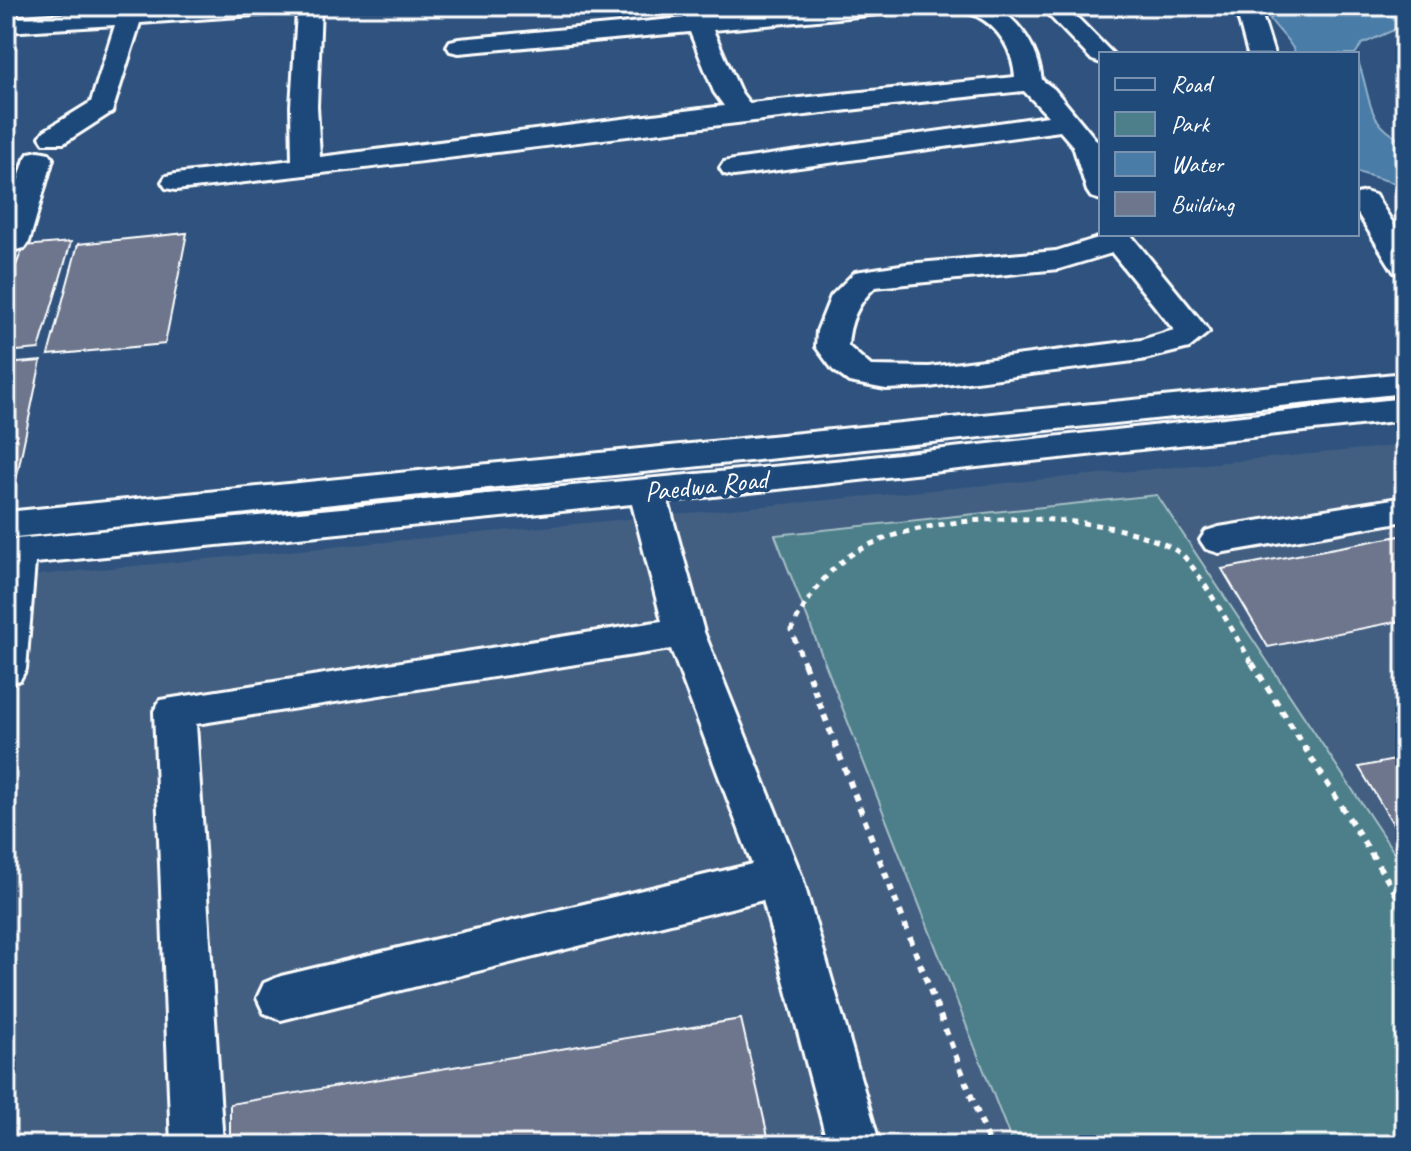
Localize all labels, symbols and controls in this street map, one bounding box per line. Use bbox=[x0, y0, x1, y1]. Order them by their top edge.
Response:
legend bbox=[1099, 52, 1359, 236]
text: Road bbox=[1171, 69, 1215, 99]
text: Park bbox=[1171, 109, 1211, 139]
text: Water bbox=[1171, 149, 1226, 179]
text: Building bbox=[1171, 189, 1236, 219]
street label: Paedwa Road bbox=[643, 461, 773, 509]

